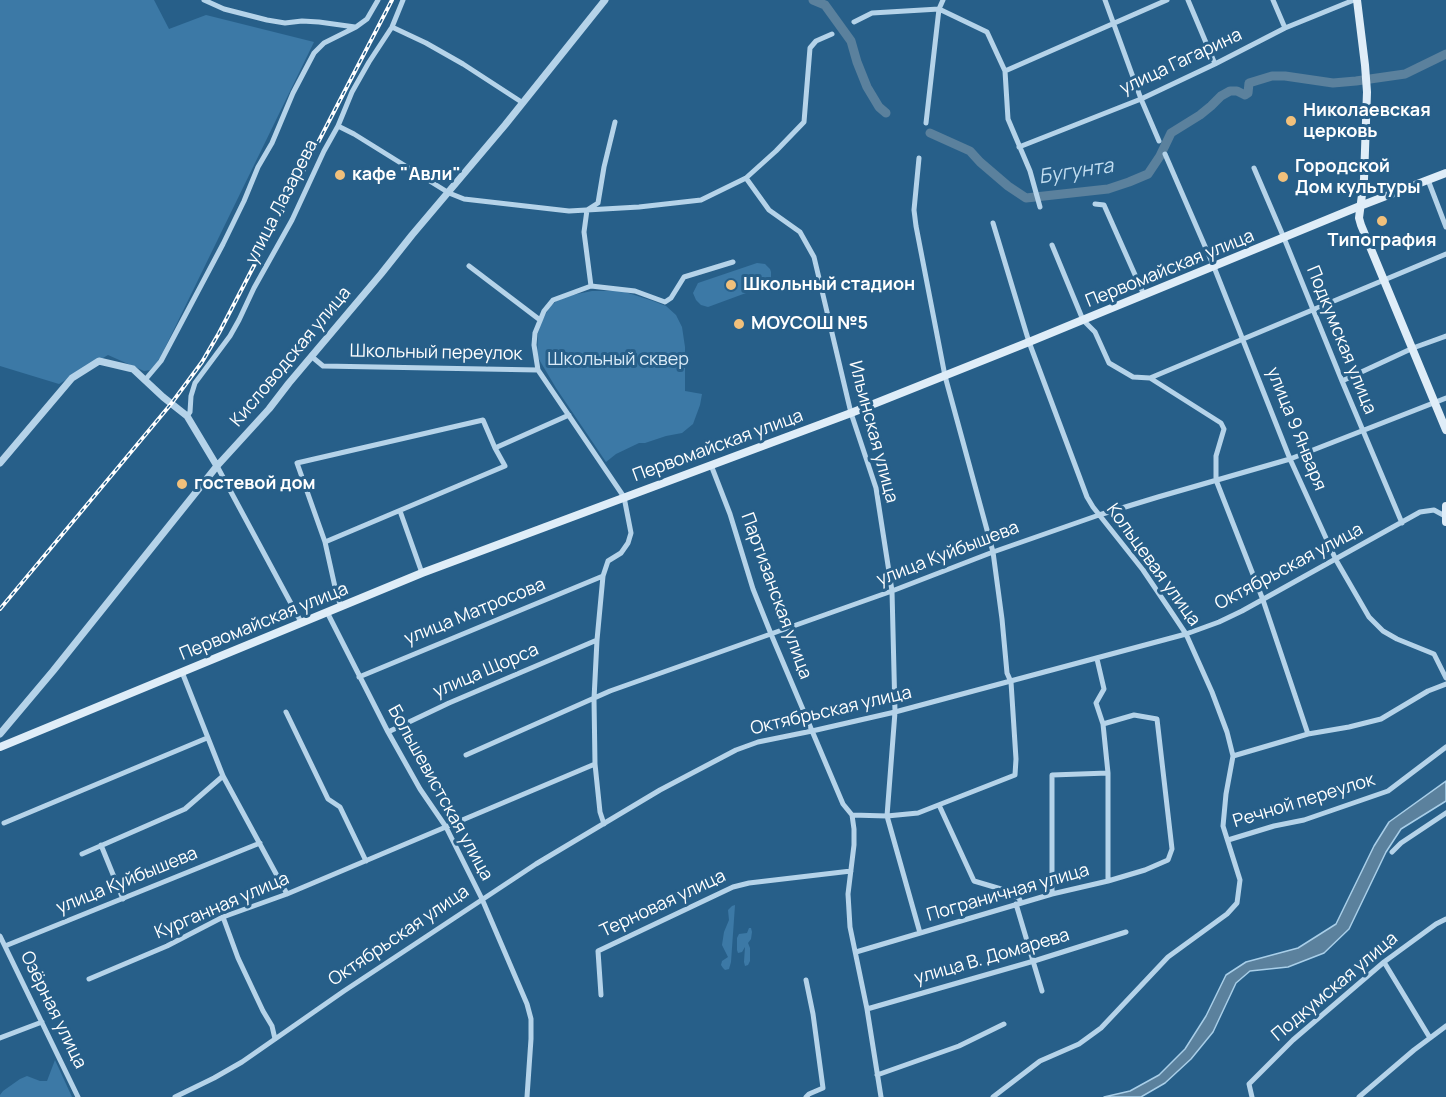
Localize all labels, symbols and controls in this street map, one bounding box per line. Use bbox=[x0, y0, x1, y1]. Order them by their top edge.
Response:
street label: улица Гагарина bbox=[1116, 24, 1246, 100]
place label: Николаевская церковь bbox=[1303, 100, 1431, 142]
marker: Николаевская церковь bbox=[1284, 114, 1298, 128]
street label: улица Лазарева bbox=[241, 136, 323, 268]
water label: Бугунта bbox=[1037, 154, 1115, 190]
place label: Городской Дом культуры bbox=[1295, 156, 1421, 198]
place label: кафе "Авли" bbox=[352, 164, 461, 186]
marker: кафе "Авли" bbox=[333, 168, 347, 182]
marker: Городской Дом культуры bbox=[1276, 170, 1290, 184]
marker: Типография bbox=[1375, 214, 1389, 228]
street label: Первомайская улица bbox=[1083, 225, 1257, 313]
place label: Типография bbox=[1327, 230, 1437, 252]
street label: Подкумская улица bbox=[1301, 263, 1381, 417]
place label: Школьный стадион bbox=[743, 274, 915, 296]
marker: Школьный стадион bbox=[724, 278, 738, 292]
street label: Кисловодская улица bbox=[226, 283, 356, 431]
place label: МОУСОШ №5 bbox=[751, 313, 868, 335]
marker: МОУСОШ №5 bbox=[732, 317, 746, 331]
street label: Школьный переулок bbox=[349, 341, 523, 365]
park label: Школьный сквер bbox=[547, 349, 689, 371]
street label: Ильинская улица bbox=[844, 359, 902, 505]
street label: улица 9 Января bbox=[1261, 364, 1331, 494]
street label: Первомайская улица bbox=[630, 405, 806, 487]
place label: гостевой дом bbox=[194, 473, 316, 495]
marker: гостевой дом bbox=[175, 477, 189, 491]
street label: Кольцевая улица bbox=[1101, 500, 1205, 630]
street label: Партизанская улица bbox=[736, 510, 816, 682]
street label: улица Куйбышева bbox=[874, 517, 1022, 591]
street label: Октябрьская улица bbox=[1211, 519, 1367, 615]
street label: улица Матросова bbox=[401, 574, 549, 650]
street label: Первомайская улица bbox=[177, 578, 351, 666]
street label: улица Щорса bbox=[430, 639, 542, 703]
street label: Октябрьская улица bbox=[748, 682, 914, 740]
street label: Большевистская улица bbox=[383, 702, 497, 884]
street label: Речной переулок bbox=[1230, 769, 1378, 833]
street label: улица Куйбышева bbox=[53, 843, 201, 919]
street label: Пограничная улица bbox=[924, 859, 1092, 927]
street label: Терновая улица bbox=[597, 865, 729, 943]
street label: Курганная улица bbox=[152, 868, 292, 944]
street label: Октябрьская улица bbox=[325, 881, 473, 991]
street label: улица В. Домарева bbox=[912, 925, 1072, 989]
street label: Подкумская улица bbox=[1268, 928, 1402, 1046]
street label: Озёрная улица bbox=[15, 948, 91, 1072]

